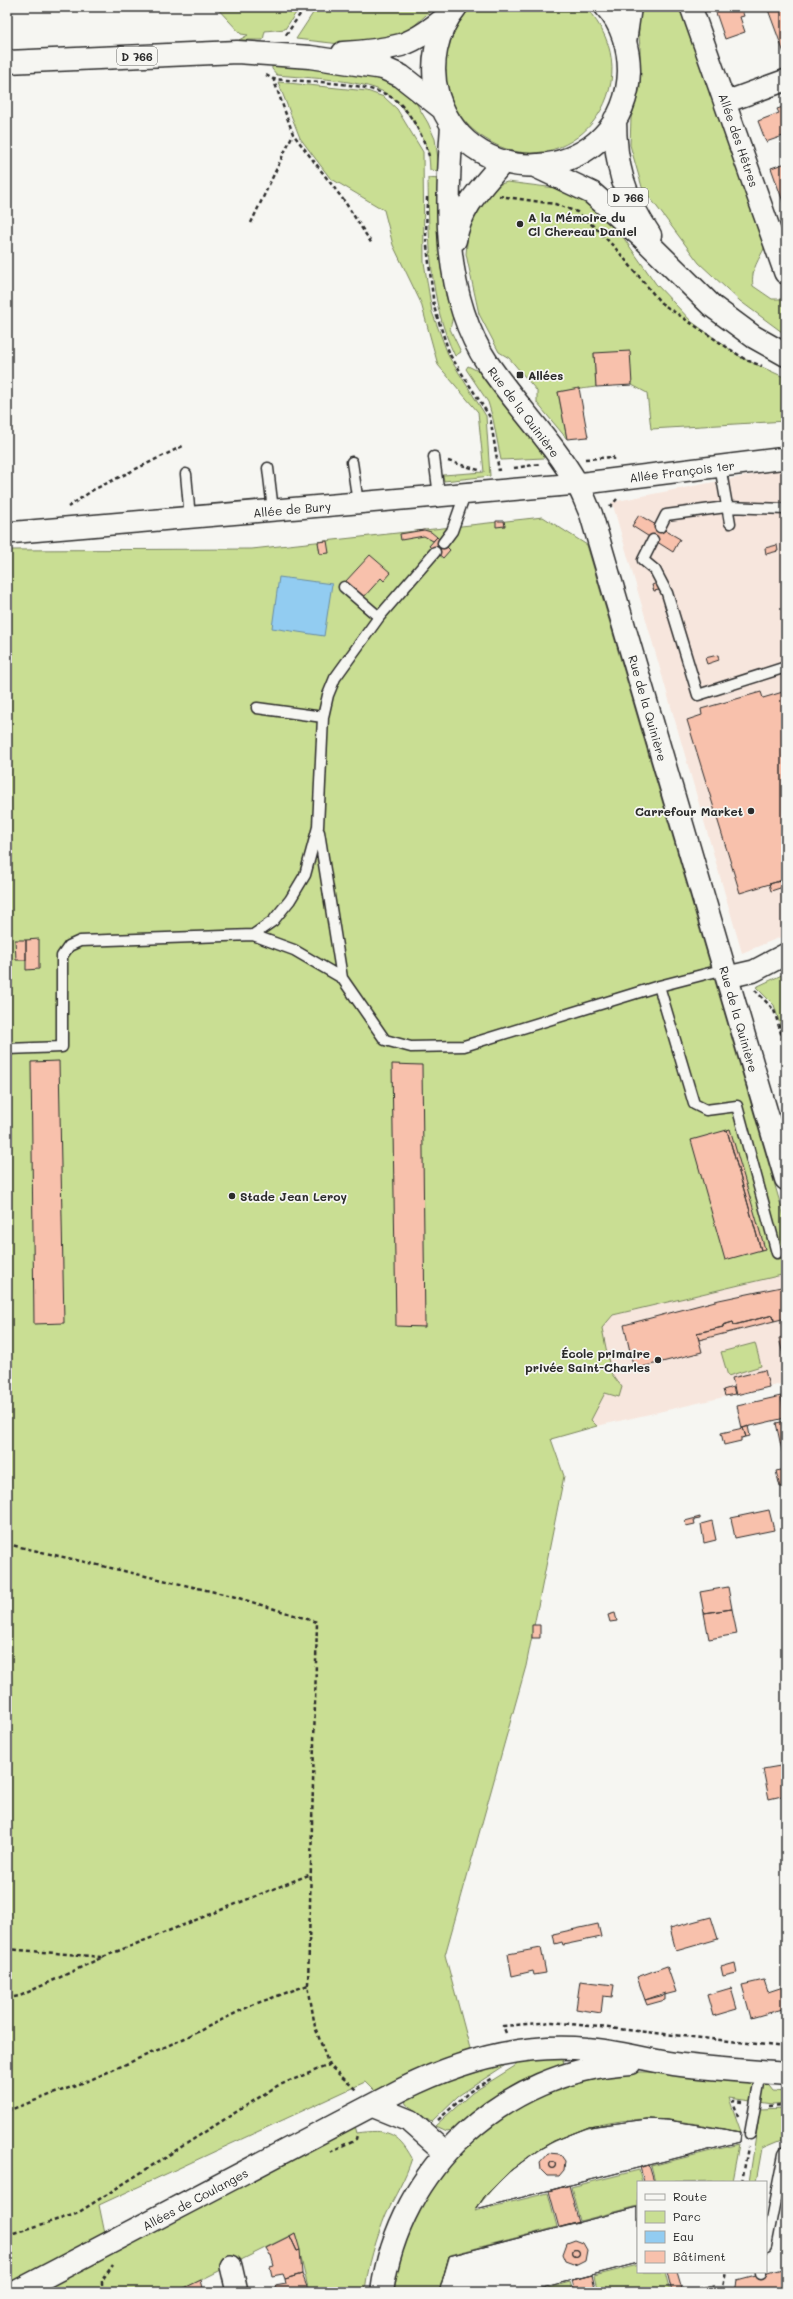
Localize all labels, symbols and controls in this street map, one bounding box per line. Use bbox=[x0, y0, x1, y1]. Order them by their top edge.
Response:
road number: D 766 bbox=[117, 47, 157, 65]
street label: Allée des Hêtres bbox=[715, 91, 763, 189]
road number: D 766 bbox=[608, 188, 648, 206]
place label: A la Mémoire du Cl Chereau Daniel bbox=[528, 209, 637, 239]
marker: A la Mémoire du Cl Chereau Daniel bbox=[515, 219, 525, 229]
street label: Rue de la Quinière bbox=[485, 363, 563, 461]
place label: Allées bbox=[528, 367, 563, 383]
marker: Allées bbox=[515, 370, 525, 380]
street label: Allée François 1er bbox=[628, 457, 736, 485]
street label: Allée de Bury bbox=[252, 498, 332, 520]
street label: Rue de la Quinière bbox=[625, 653, 671, 763]
place label: Carrefour Market bbox=[635, 803, 743, 819]
marker: Carrefour Market bbox=[746, 806, 756, 816]
street label: Rue de la Quinière bbox=[716, 964, 762, 1074]
place label: Stade Jean Leroy bbox=[240, 1188, 348, 1204]
marker: Stade Jean Leroy bbox=[227, 1191, 237, 1201]
place label: École primaire privée Saint-Charles bbox=[525, 1345, 650, 1375]
marker: École primaire privée Saint-Charles bbox=[653, 1355, 663, 1365]
street label: Allées de Coulanges bbox=[139, 2164, 251, 2234]
legend bbox=[637, 2181, 767, 2273]
text: Route bbox=[673, 2188, 707, 2204]
text: Parc bbox=[673, 2208, 701, 2224]
text: Eau bbox=[673, 2228, 694, 2244]
text: Bâtiment bbox=[673, 2248, 726, 2264]

